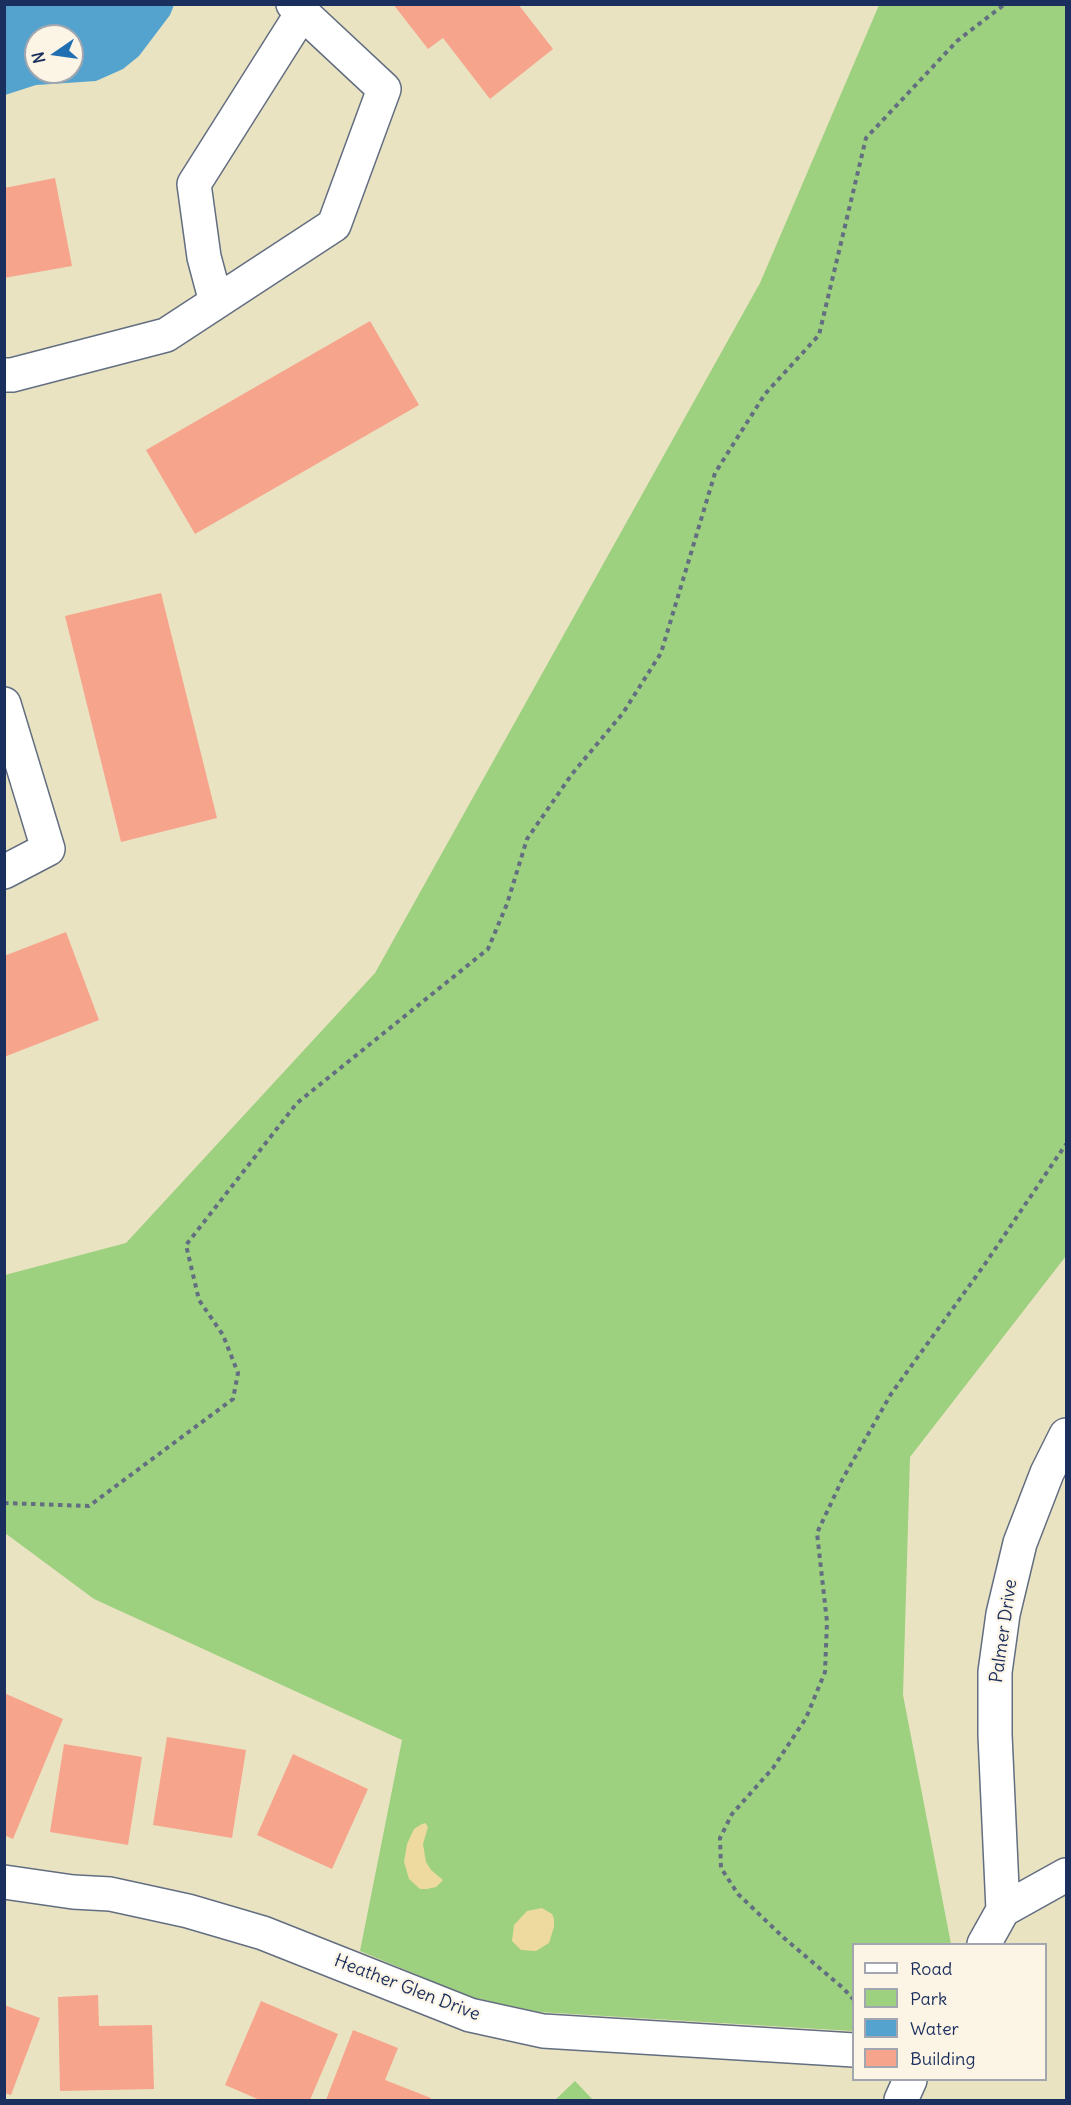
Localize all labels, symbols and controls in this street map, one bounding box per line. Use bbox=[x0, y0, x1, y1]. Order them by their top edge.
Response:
north arrow bbox=[24, 24, 84, 84]
text: N bbox=[27, 50, 49, 65]
street label: Palmer Drive bbox=[986, 1578, 1022, 1684]
legend bbox=[852, 1943, 1047, 2081]
street label: Heather Glen Drive bbox=[331, 1950, 483, 2026]
text: Road bbox=[910, 1957, 952, 1980]
text: Park bbox=[910, 1987, 947, 2010]
text: Water bbox=[910, 2017, 959, 2040]
text: Building bbox=[910, 2047, 975, 2070]

